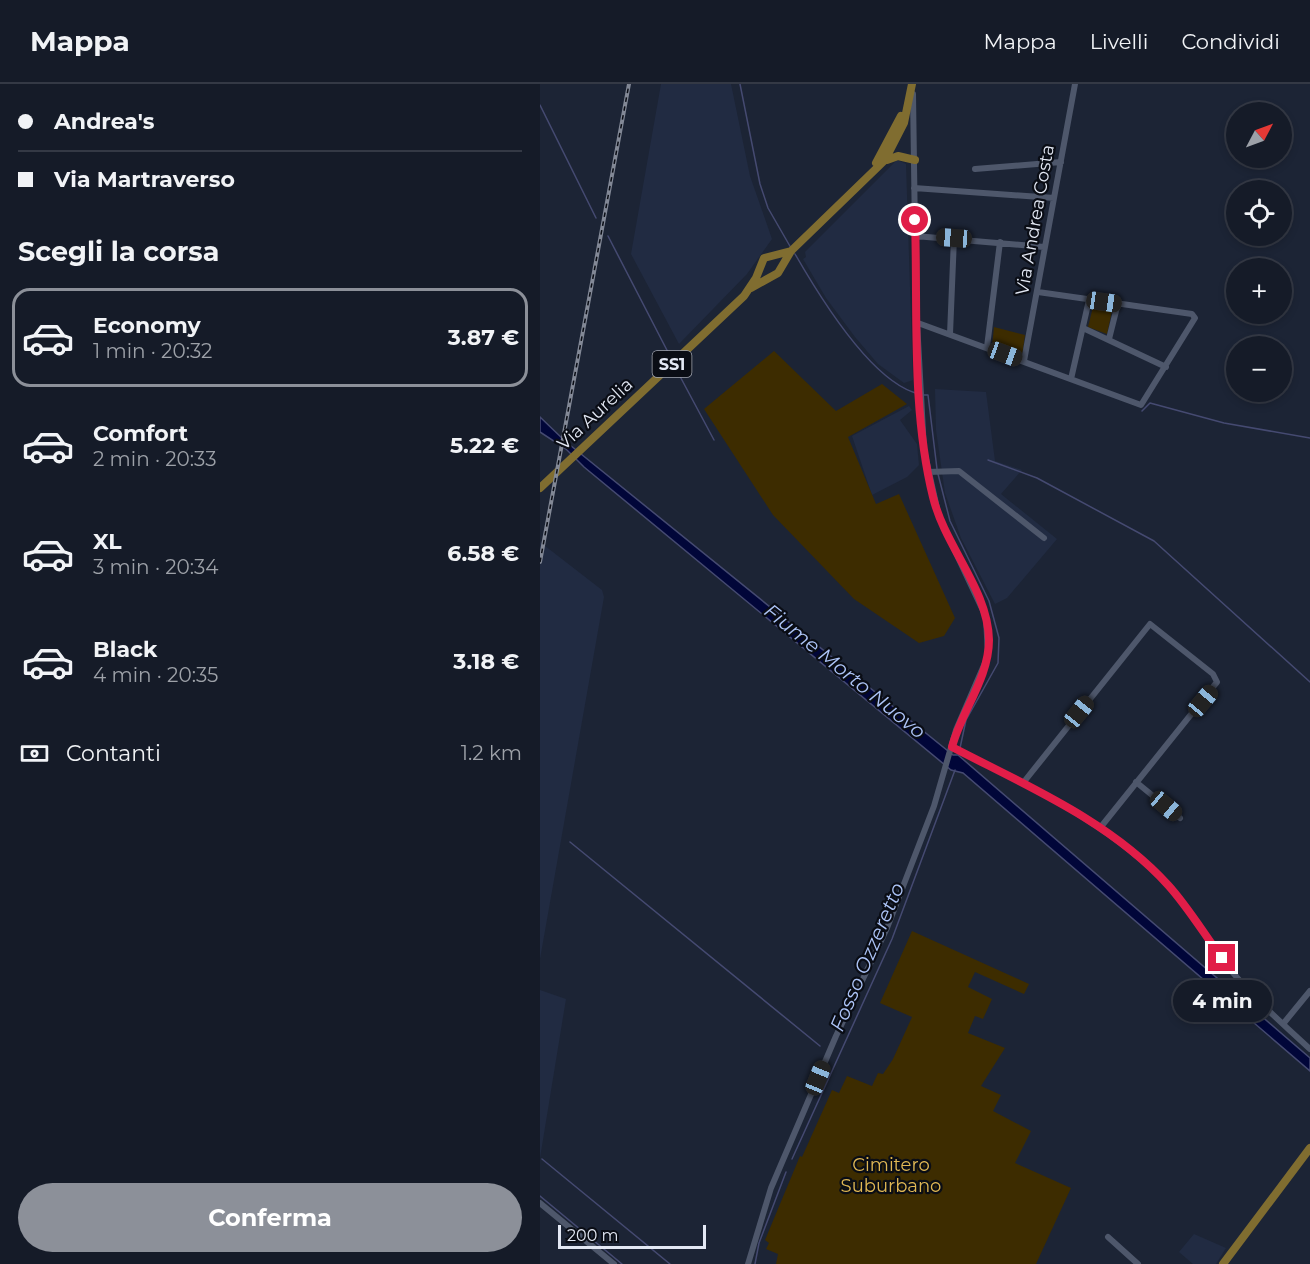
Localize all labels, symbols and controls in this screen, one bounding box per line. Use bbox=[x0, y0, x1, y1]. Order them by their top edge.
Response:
text: Mappa bbox=[30, 24, 130, 58]
text: Mappa bbox=[983, 29, 1057, 54]
text: Livelli bbox=[1090, 29, 1148, 54]
text: Condividi bbox=[1181, 29, 1280, 54]
north arrow bbox=[1226, 102, 1292, 168]
map controls bbox=[1226, 102, 1292, 402]
text: Andrea's bbox=[54, 108, 155, 135]
street label: Via Andrea Costa bbox=[1011, 143, 1059, 297]
text: Via Martraverso bbox=[54, 166, 235, 193]
button: locate bbox=[1226, 180, 1292, 246]
route start bbox=[901, 206, 928, 233]
car bbox=[935, 228, 973, 248]
text: Scegli la corsa bbox=[18, 235, 219, 268]
button: + bbox=[1226, 258, 1292, 324]
car bbox=[1085, 291, 1123, 313]
icon: car bbox=[21, 311, 75, 365]
text: Economy bbox=[93, 312, 201, 339]
text: 3.87 € bbox=[448, 324, 519, 351]
button: − bbox=[1226, 336, 1292, 402]
text: 1 min · 20:32 bbox=[93, 339, 212, 363]
car bbox=[985, 339, 1025, 369]
road number: SS1 bbox=[652, 351, 692, 377]
street label: Via Aurelia bbox=[553, 373, 637, 455]
icon: car bbox=[21, 419, 75, 473]
text: Comfort bbox=[93, 420, 188, 447]
text: 5.22 € bbox=[450, 432, 519, 459]
text: 2 min · 20:33 bbox=[93, 447, 217, 471]
icon: car bbox=[21, 527, 75, 581]
text: XL bbox=[93, 528, 122, 555]
text: 6.58 € bbox=[447, 540, 519, 567]
text: 3 min · 20:34 bbox=[93, 555, 218, 579]
water label: Fiume Morto Nuovo bbox=[760, 599, 930, 743]
icon: car bbox=[21, 635, 75, 689]
text: Black bbox=[93, 636, 157, 663]
text: 3.18 € bbox=[453, 648, 519, 675]
text: 4 min · 20:35 bbox=[93, 663, 218, 687]
car bbox=[1185, 681, 1221, 721]
car bbox=[1061, 692, 1097, 732]
icon: cash bbox=[18, 737, 51, 770]
text: Contanti bbox=[66, 740, 161, 767]
text: 1.2 km bbox=[461, 741, 522, 765]
car bbox=[1146, 788, 1186, 824]
water label: Fosso Ozzeretto bbox=[825, 879, 909, 1035]
route end bbox=[1208, 944, 1235, 971]
callout: 4 min bbox=[1172, 979, 1272, 1021]
text: 4 min bbox=[1192, 989, 1253, 1013]
car bbox=[803, 1058, 833, 1098]
park label: Cimitero Suburbano bbox=[841, 1154, 941, 1197]
button: Conferma bbox=[18, 1183, 522, 1252]
scale bar bbox=[558, 1222, 706, 1250]
text: 200 m bbox=[567, 1226, 618, 1245]

